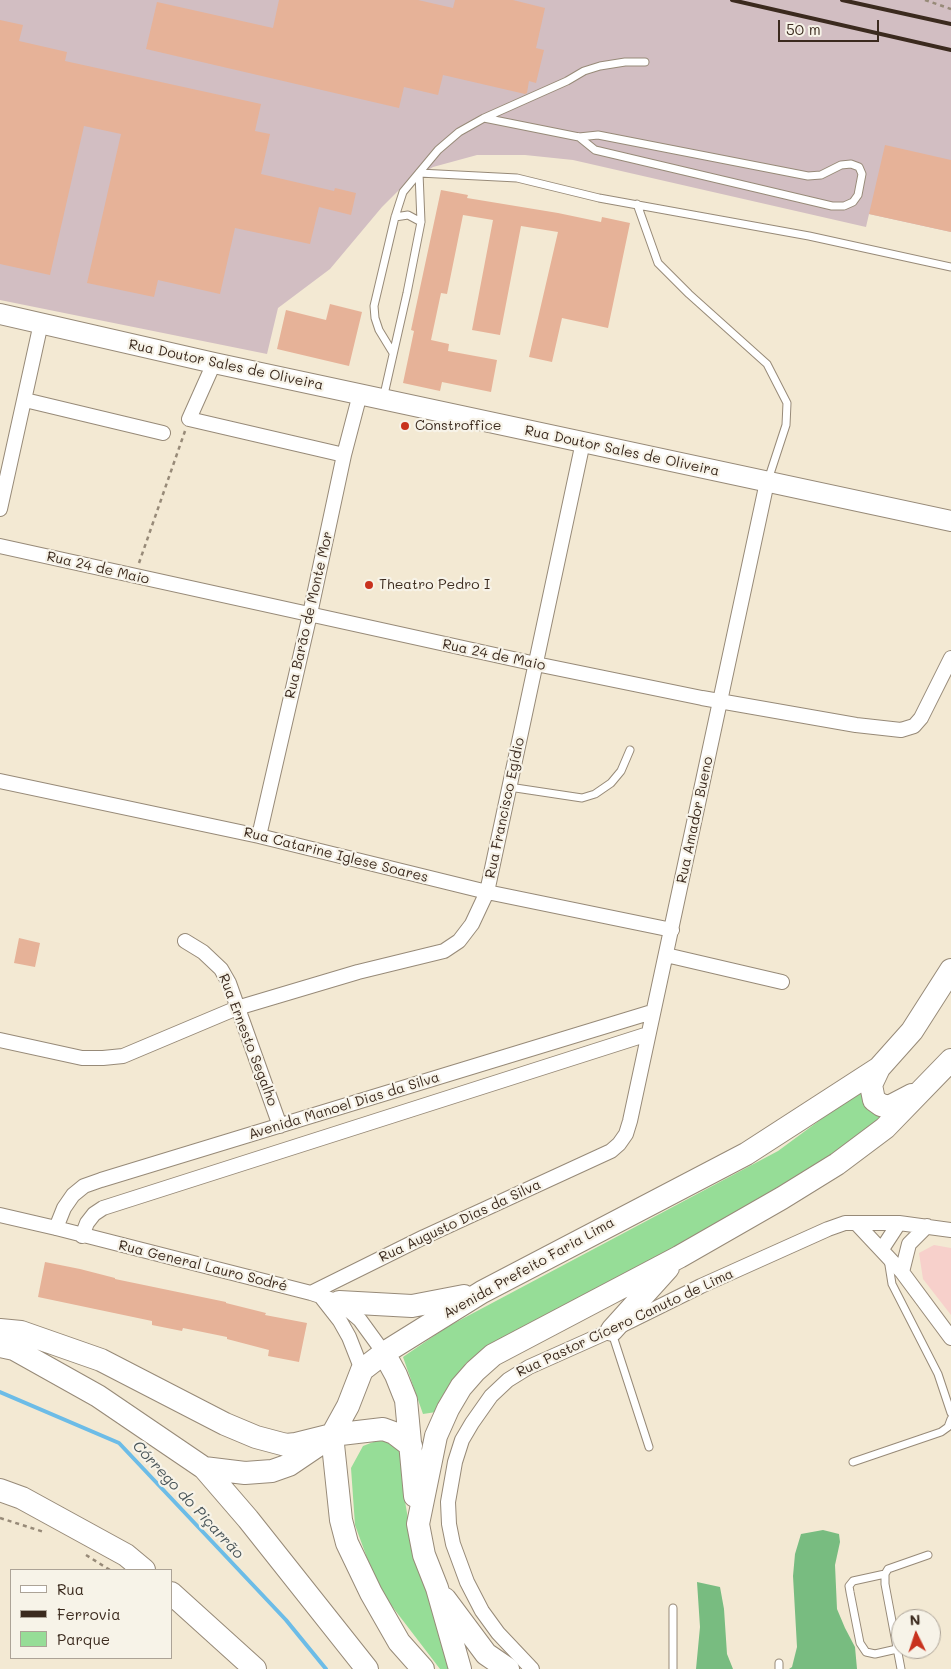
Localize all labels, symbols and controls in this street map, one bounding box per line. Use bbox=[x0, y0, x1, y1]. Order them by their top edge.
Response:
scale bar bbox=[781, 10, 882, 42]
text: 50 m bbox=[786, 19, 821, 39]
street label: Rua Doutor Sales de Oliveira bbox=[127, 336, 325, 394]
place label: Constroffice bbox=[415, 418, 501, 434]
marker: Constroffice bbox=[399, 420, 411, 432]
street label: Rua Doutor Sales de Oliveira bbox=[523, 422, 721, 480]
street label: Rua Barão de Monte Mor bbox=[282, 530, 336, 700]
street label: Rua 24 de Maio bbox=[45, 548, 151, 588]
place label: Theatro Pedro I bbox=[379, 577, 490, 593]
marker: Theatro Pedro I bbox=[363, 579, 375, 591]
street label: Rua 24 de Maio bbox=[441, 636, 547, 674]
street label: Rua Francisco Egídio bbox=[482, 736, 528, 880]
street label: Rua Amador Bueno bbox=[673, 755, 717, 885]
street label: Rua Catarine Iglese Soares bbox=[242, 824, 430, 886]
street label: Rua Ernesto Segalho bbox=[215, 972, 281, 1108]
street label: Avenida Manoel Dias da Silva bbox=[246, 1069, 442, 1143]
street label: Rua Augusto Dias da Silva bbox=[376, 1176, 544, 1266]
street label: Avenida Prefeito Faria Lima bbox=[441, 1214, 617, 1322]
street label: Rua General Lauro Sodré bbox=[117, 1237, 289, 1295]
street label: Rua Pastor Cícero Canuto de Lima bbox=[514, 1265, 736, 1381]
water label: Córrego do Piçarrão bbox=[129, 1437, 247, 1563]
legend bbox=[10, 1569, 172, 1659]
text: Rua bbox=[57, 1579, 84, 1599]
text: Ferrovia bbox=[57, 1604, 121, 1624]
north arrow bbox=[891, 1609, 941, 1659]
text: N bbox=[909, 1610, 921, 1629]
text: Parque bbox=[57, 1629, 110, 1649]

